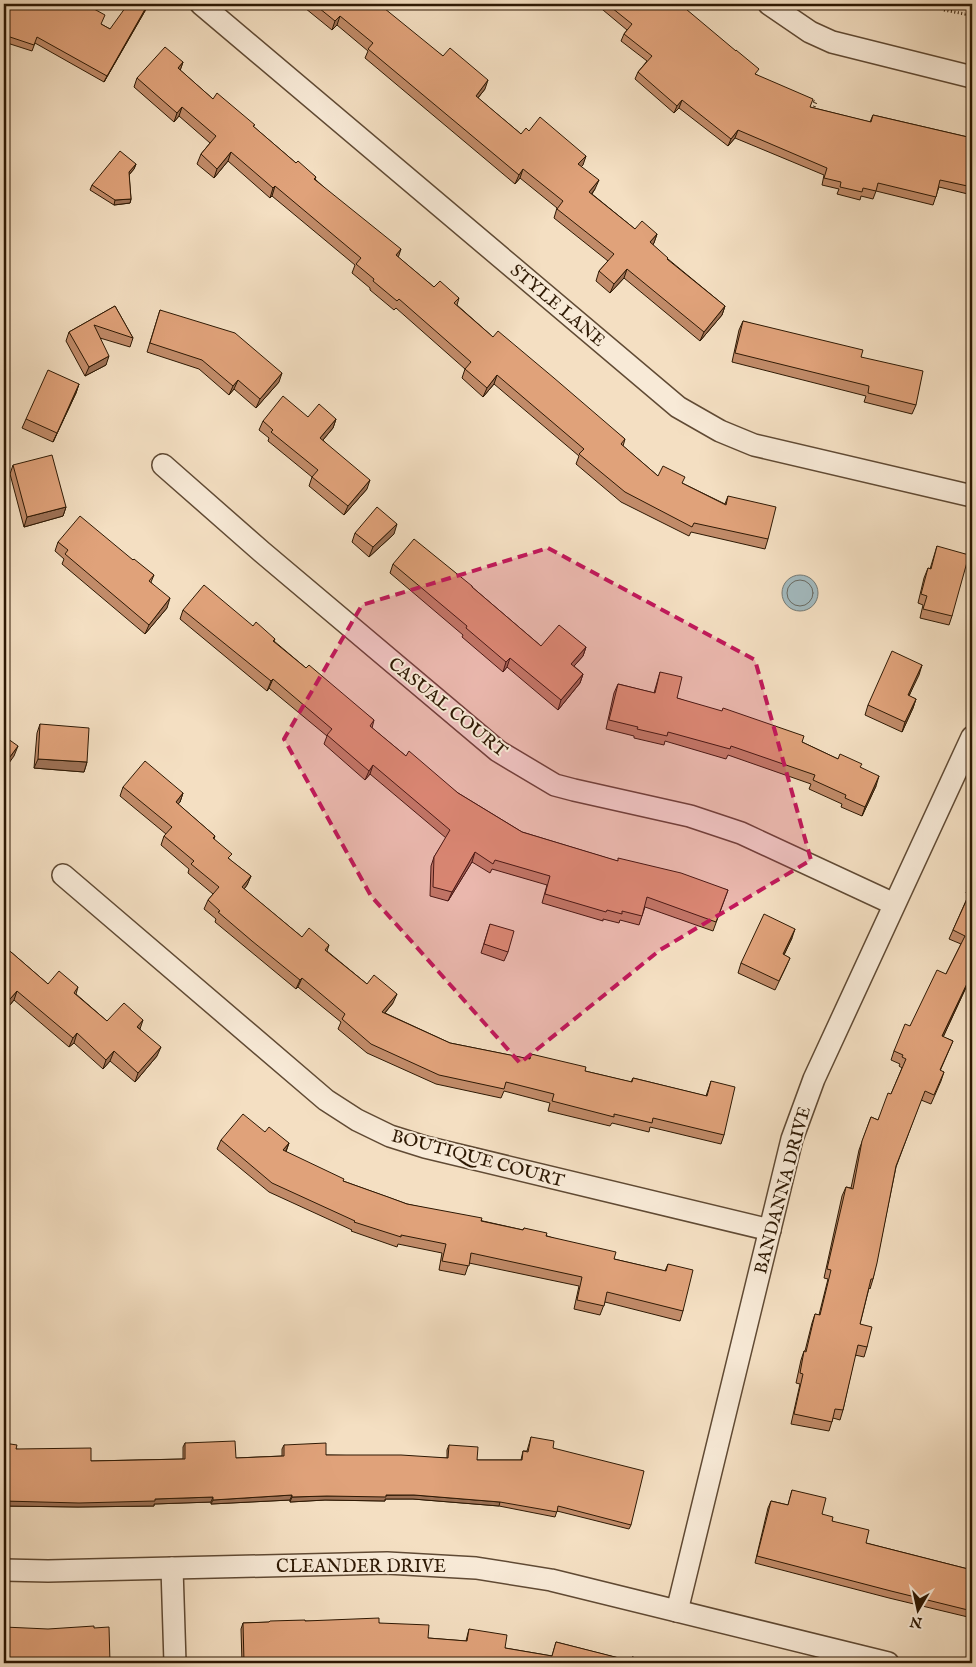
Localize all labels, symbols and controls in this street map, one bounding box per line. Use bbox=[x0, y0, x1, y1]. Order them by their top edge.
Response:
street label: STYLE LANE bbox=[505, 260, 609, 353]
street label: CASUAL COURT bbox=[383, 653, 511, 763]
street label: BANDANNA DRIVE bbox=[750, 1104, 817, 1277]
street label: BOUTIQUE COURT bbox=[389, 1125, 567, 1194]
street label: CLEANDER DRIVE bbox=[276, 1556, 446, 1579]
north arrow bbox=[894, 1584, 944, 1634]
text: N bbox=[909, 1612, 925, 1632]

